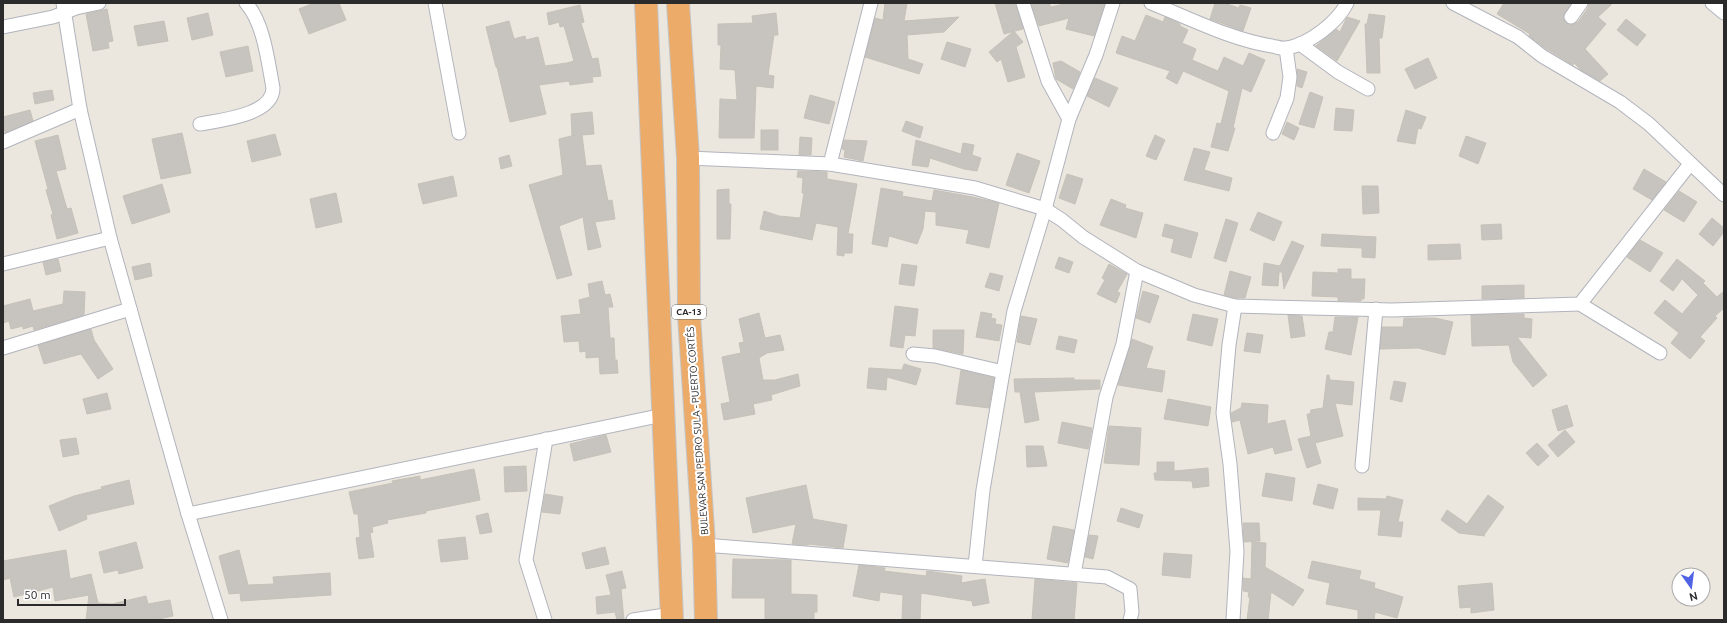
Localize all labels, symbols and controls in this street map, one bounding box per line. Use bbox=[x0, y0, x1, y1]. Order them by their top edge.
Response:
road number: CA-13 bbox=[672, 305, 706, 319]
street label: BULEVAR SAN PEDRO SULA - PUERTO CORTÉS bbox=[684, 326, 710, 536]
north arrow bbox=[1671, 567, 1711, 607]
scale bar bbox=[18, 581, 125, 607]
text: 50 m bbox=[24, 588, 51, 601]
text: N bbox=[1688, 590, 1699, 604]

